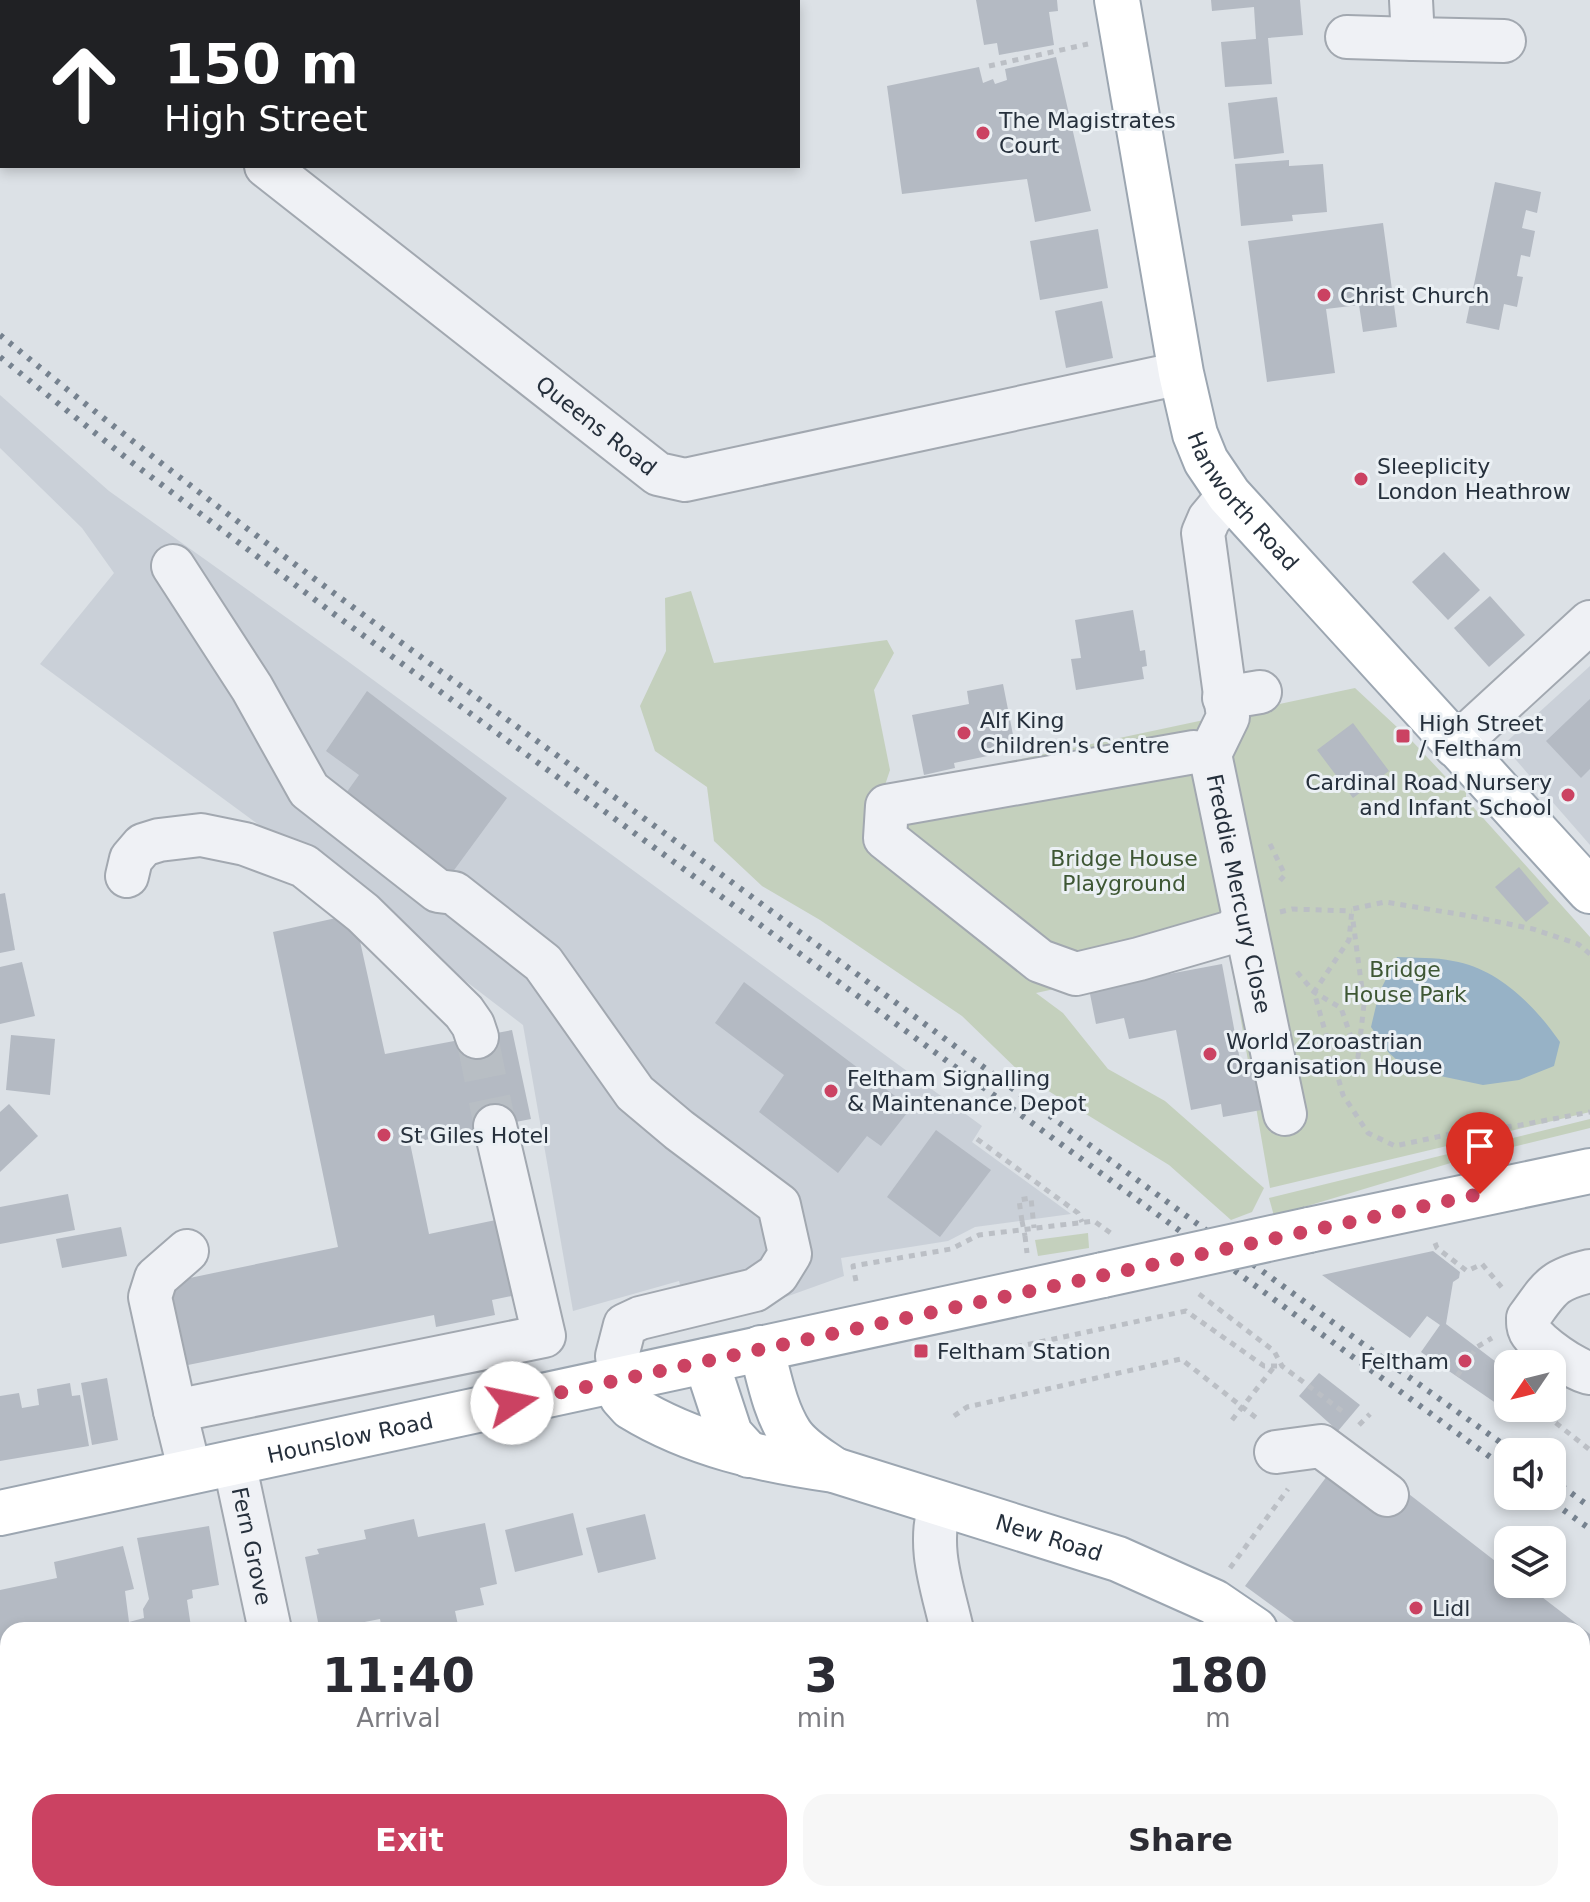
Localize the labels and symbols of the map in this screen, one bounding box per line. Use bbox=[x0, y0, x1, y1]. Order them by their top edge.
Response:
place label: The Magistrates Court bbox=[998, 108, 1176, 158]
marker: The Magistrates Court bbox=[974, 124, 992, 142]
place label: Christ Church bbox=[1340, 283, 1489, 308]
marker: Christ Church bbox=[1315, 286, 1333, 304]
street label: Queens Road bbox=[531, 371, 661, 481]
street label: Hanworth Road bbox=[1182, 428, 1304, 576]
place label: Sleeplicity London Heathrow bbox=[1377, 454, 1571, 504]
marker: Sleeplicity London Heathrow bbox=[1352, 470, 1370, 488]
place label: Alf King Children's Centre bbox=[980, 708, 1170, 758]
place label: High Street / Feltham bbox=[1419, 711, 1544, 761]
marker: Alf King Children's Centre bbox=[955, 724, 973, 742]
marker: High Street / Feltham bbox=[1394, 727, 1412, 745]
place label: Cardinal Road Nursery and Infant School bbox=[1305, 770, 1552, 820]
street label: Freddie Mercury Close bbox=[1201, 772, 1276, 1016]
marker: Cardinal Road Nursery and Infant School bbox=[1559, 786, 1577, 804]
park label: Bridge House Playground bbox=[1050, 846, 1198, 896]
park label: Bridge House Park bbox=[1343, 957, 1467, 1007]
place label: World Zoroastrian Organisation House bbox=[1226, 1029, 1443, 1079]
marker: World Zoroastrian Organisation House bbox=[1201, 1045, 1219, 1063]
place label: Feltham Signalling & Maintenance Depot bbox=[847, 1066, 1087, 1116]
marker: Feltham Signalling & Maintenance Depot bbox=[822, 1082, 840, 1100]
pin bbox=[1446, 1112, 1514, 1194]
place label: St Giles Hotel bbox=[400, 1123, 549, 1148]
marker: St Giles Hotel bbox=[375, 1126, 393, 1144]
place label: Feltham Station bbox=[937, 1339, 1111, 1364]
marker: Feltham Station bbox=[912, 1342, 930, 1360]
place label: Feltham bbox=[1360, 1349, 1449, 1374]
north arrow bbox=[1494, 1350, 1566, 1422]
marker: Feltham bbox=[1456, 1352, 1474, 1370]
position arrow bbox=[470, 1361, 554, 1445]
street label: Hounslow Road bbox=[265, 1408, 435, 1468]
street label: Fern Grove bbox=[227, 1485, 276, 1608]
street label: New Road bbox=[993, 1509, 1105, 1566]
place label: Lidl bbox=[1432, 1596, 1470, 1621]
marker: Lidl bbox=[1407, 1599, 1425, 1617]

